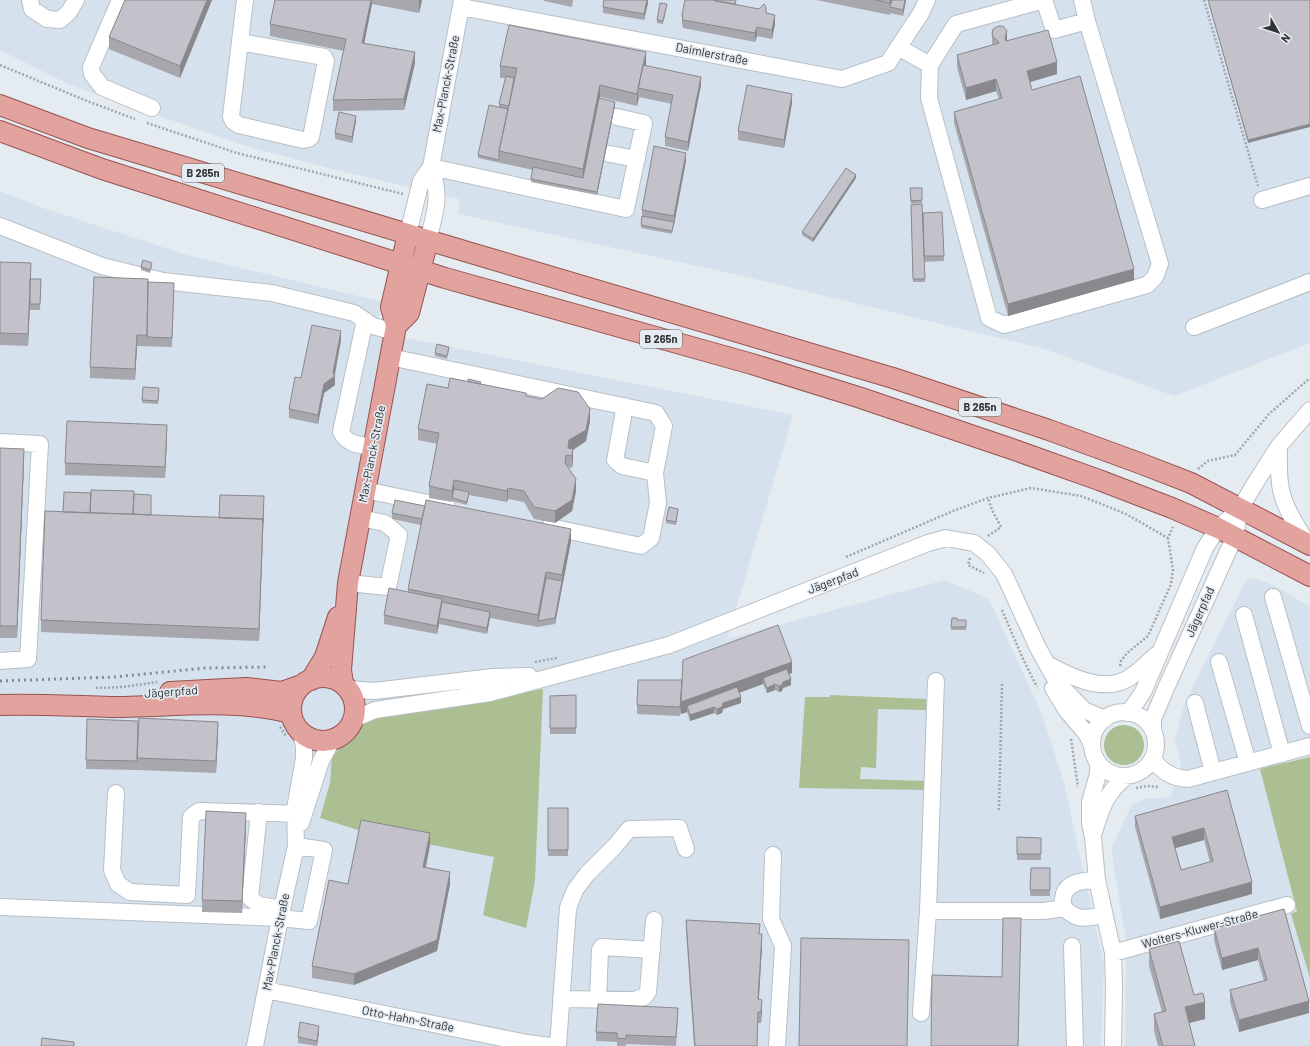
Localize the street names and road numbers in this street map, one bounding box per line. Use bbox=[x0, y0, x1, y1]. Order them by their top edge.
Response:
street label: Max-Planck-Straße bbox=[429, 34, 461, 134]
street label: Daimlerstraße bbox=[675, 39, 750, 67]
road number: B 265n bbox=[182, 164, 224, 182]
road number: B 265n bbox=[640, 330, 682, 348]
road number: B 265n bbox=[959, 398, 1001, 416]
street label: Max-Planck-Straße bbox=[355, 404, 387, 504]
street label: Jägerpfad bbox=[805, 564, 860, 596]
street label: Jägerpfad bbox=[1182, 584, 1216, 639]
street label: Jägerpfad bbox=[144, 682, 198, 700]
street label: Max-Planck-Straße bbox=[259, 892, 291, 992]
street label: Wolters-Kluwer-Straße bbox=[1140, 906, 1260, 950]
street label: Otto-Hahn-Straße bbox=[361, 1002, 456, 1034]

